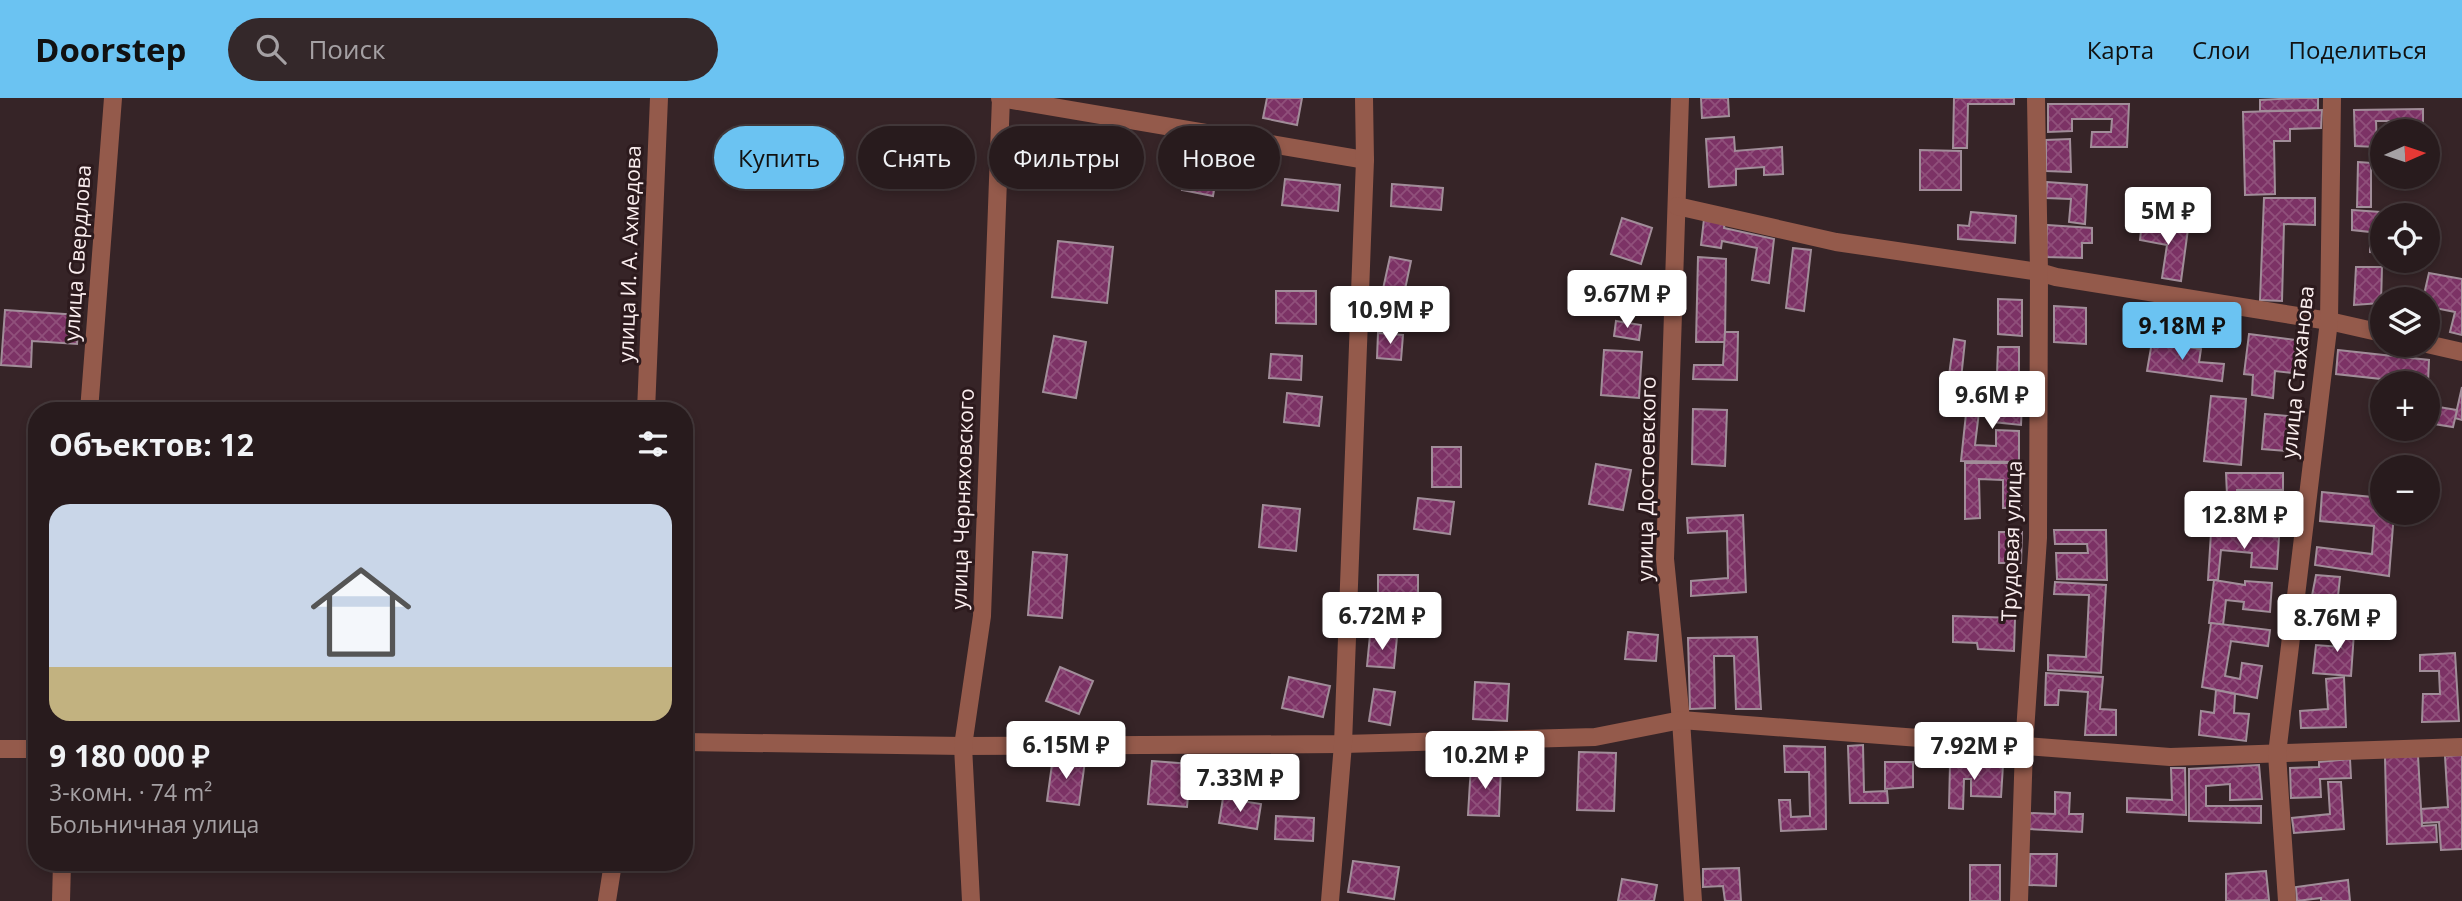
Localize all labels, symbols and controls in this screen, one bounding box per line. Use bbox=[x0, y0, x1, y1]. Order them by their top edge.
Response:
search box bbox=[228, 18, 718, 81]
text: Doorstep bbox=[35, 27, 186, 72]
icon: search bbox=[252, 30, 290, 68]
text: Поиск bbox=[308, 31, 385, 67]
text: Карта bbox=[2087, 33, 2154, 66]
text: Слои bbox=[2192, 33, 2251, 66]
text: Поделиться bbox=[2289, 33, 2427, 66]
north arrow bbox=[2370, 119, 2440, 189]
map controls bbox=[2370, 119, 2440, 525]
chip: Купить bbox=[714, 126, 844, 189]
chip: Снять bbox=[858, 126, 975, 189]
chip: Фильтры bbox=[989, 126, 1144, 189]
chip: Новое bbox=[1158, 126, 1280, 189]
street label: улица И. А. Ахмедова bbox=[611, 145, 647, 363]
street label: улица Свердлова bbox=[57, 164, 97, 342]
pin: 5M ₽ bbox=[2127, 188, 2209, 247]
text: 5M ₽ bbox=[2141, 194, 2195, 226]
button: locate bbox=[2370, 203, 2440, 273]
pin: 9.67M ₽ bbox=[1562, 271, 1692, 330]
text: 9.67M ₽ bbox=[1583, 277, 1671, 309]
street label: улица Стаханова bbox=[2274, 284, 2320, 460]
pin: 10.9M ₽ bbox=[1325, 286, 1455, 346]
button: layers bbox=[2370, 287, 2440, 357]
text: 10.9M ₽ bbox=[1346, 293, 1434, 325]
pin: 9.18M ₽ bbox=[2117, 302, 2247, 362]
text: 9.18M ₽ bbox=[2138, 309, 2226, 341]
button: + bbox=[2370, 371, 2440, 441]
pin: 9.6M ₽ bbox=[1935, 372, 2049, 431]
street label: улица Достоевского bbox=[1630, 376, 1662, 582]
text: 9.6M ₽ bbox=[1955, 378, 2029, 410]
street label: улица Черняховского bbox=[944, 388, 980, 610]
text: Объектов: 12 bbox=[49, 424, 254, 465]
icon: filters bbox=[634, 425, 672, 463]
button: − bbox=[2370, 455, 2440, 525]
street label: Трудовая улица bbox=[1994, 460, 2028, 622]
pin: 12.8M ₽ bbox=[2179, 491, 2309, 551]
text: 12.8M ₽ bbox=[2200, 498, 2288, 530]
icon: home bbox=[298, 549, 424, 675]
pin: 6.72M ₽ bbox=[1317, 592, 1447, 652]
pin: 8.76M ₽ bbox=[2272, 594, 2402, 654]
text: 6.72M ₽ bbox=[1338, 599, 1426, 631]
text: 8.76M ₽ bbox=[2293, 601, 2381, 633]
pin: 6.15M ₽ bbox=[1001, 722, 1131, 781]
pin: 7.92M ₽ bbox=[1909, 722, 2039, 782]
text: 6.15M ₽ bbox=[1022, 728, 1110, 760]
text: 7.92M ₽ bbox=[1930, 729, 2018, 761]
pin: 10.2M ₽ bbox=[1420, 732, 1550, 791]
text: 9 180 000 ₽ bbox=[49, 735, 210, 776]
text: 10.2M ₽ bbox=[1441, 738, 1529, 770]
pin: 7.33M ₽ bbox=[1175, 754, 1305, 814]
text: 7.33M ₽ bbox=[1196, 761, 1284, 793]
text: 3-комн. · 74 m² bbox=[49, 776, 212, 808]
text: Больничная улица bbox=[49, 808, 259, 840]

